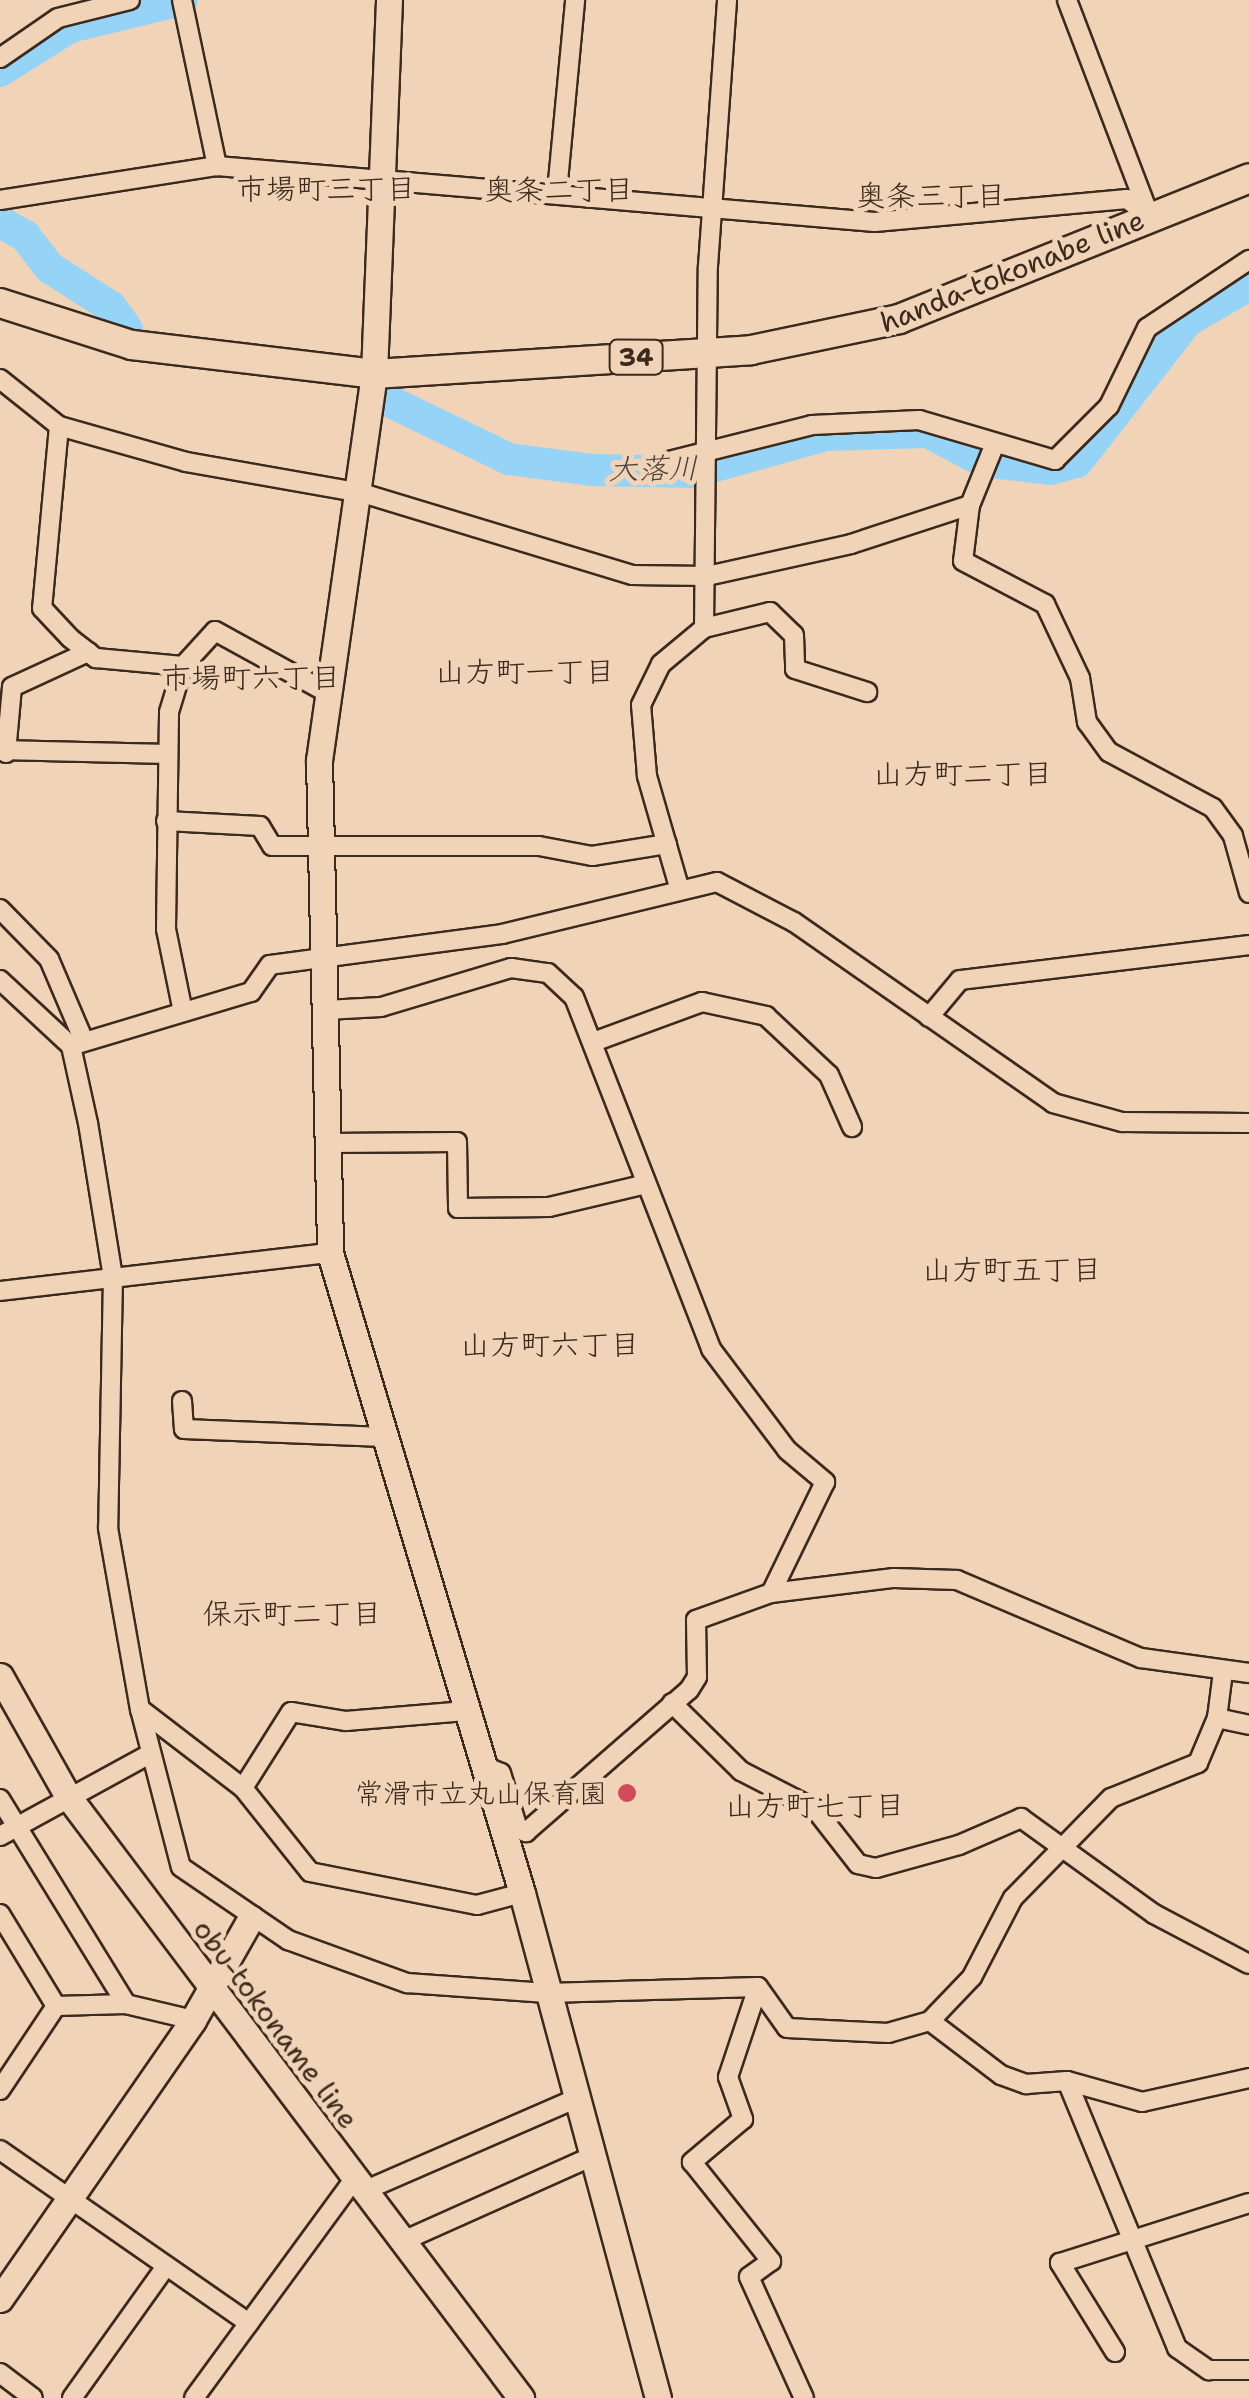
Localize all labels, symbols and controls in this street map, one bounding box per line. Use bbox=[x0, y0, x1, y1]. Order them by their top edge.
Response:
district label: 市場町三丁目 bbox=[236, 171, 416, 207]
district label: 奥条二丁目 bbox=[484, 172, 634, 208]
district label: 奥条三丁目 bbox=[856, 178, 1006, 214]
street label: handa-tokonabe line bbox=[875, 203, 1149, 339]
road number: 34 bbox=[608, 337, 664, 377]
water label: 大落川 bbox=[608, 450, 698, 488]
district label: 山方町一丁目 bbox=[435, 654, 615, 690]
district label: 市場町六丁目 bbox=[161, 660, 341, 696]
district label: 山方町二丁目 bbox=[873, 756, 1053, 792]
district label: 山方町五丁目 bbox=[922, 1252, 1102, 1288]
district label: 山方町六丁目 bbox=[460, 1327, 640, 1363]
district label: 保示町二丁目 bbox=[202, 1596, 382, 1632]
place label: 常滑市立丸山保育園 bbox=[355, 1776, 607, 1810]
marker: 常滑市立丸山保育園 bbox=[616, 1782, 638, 1804]
district label: 山方町七丁目 bbox=[725, 1788, 905, 1824]
street label: obu-tokoname line bbox=[186, 1913, 366, 2135]

